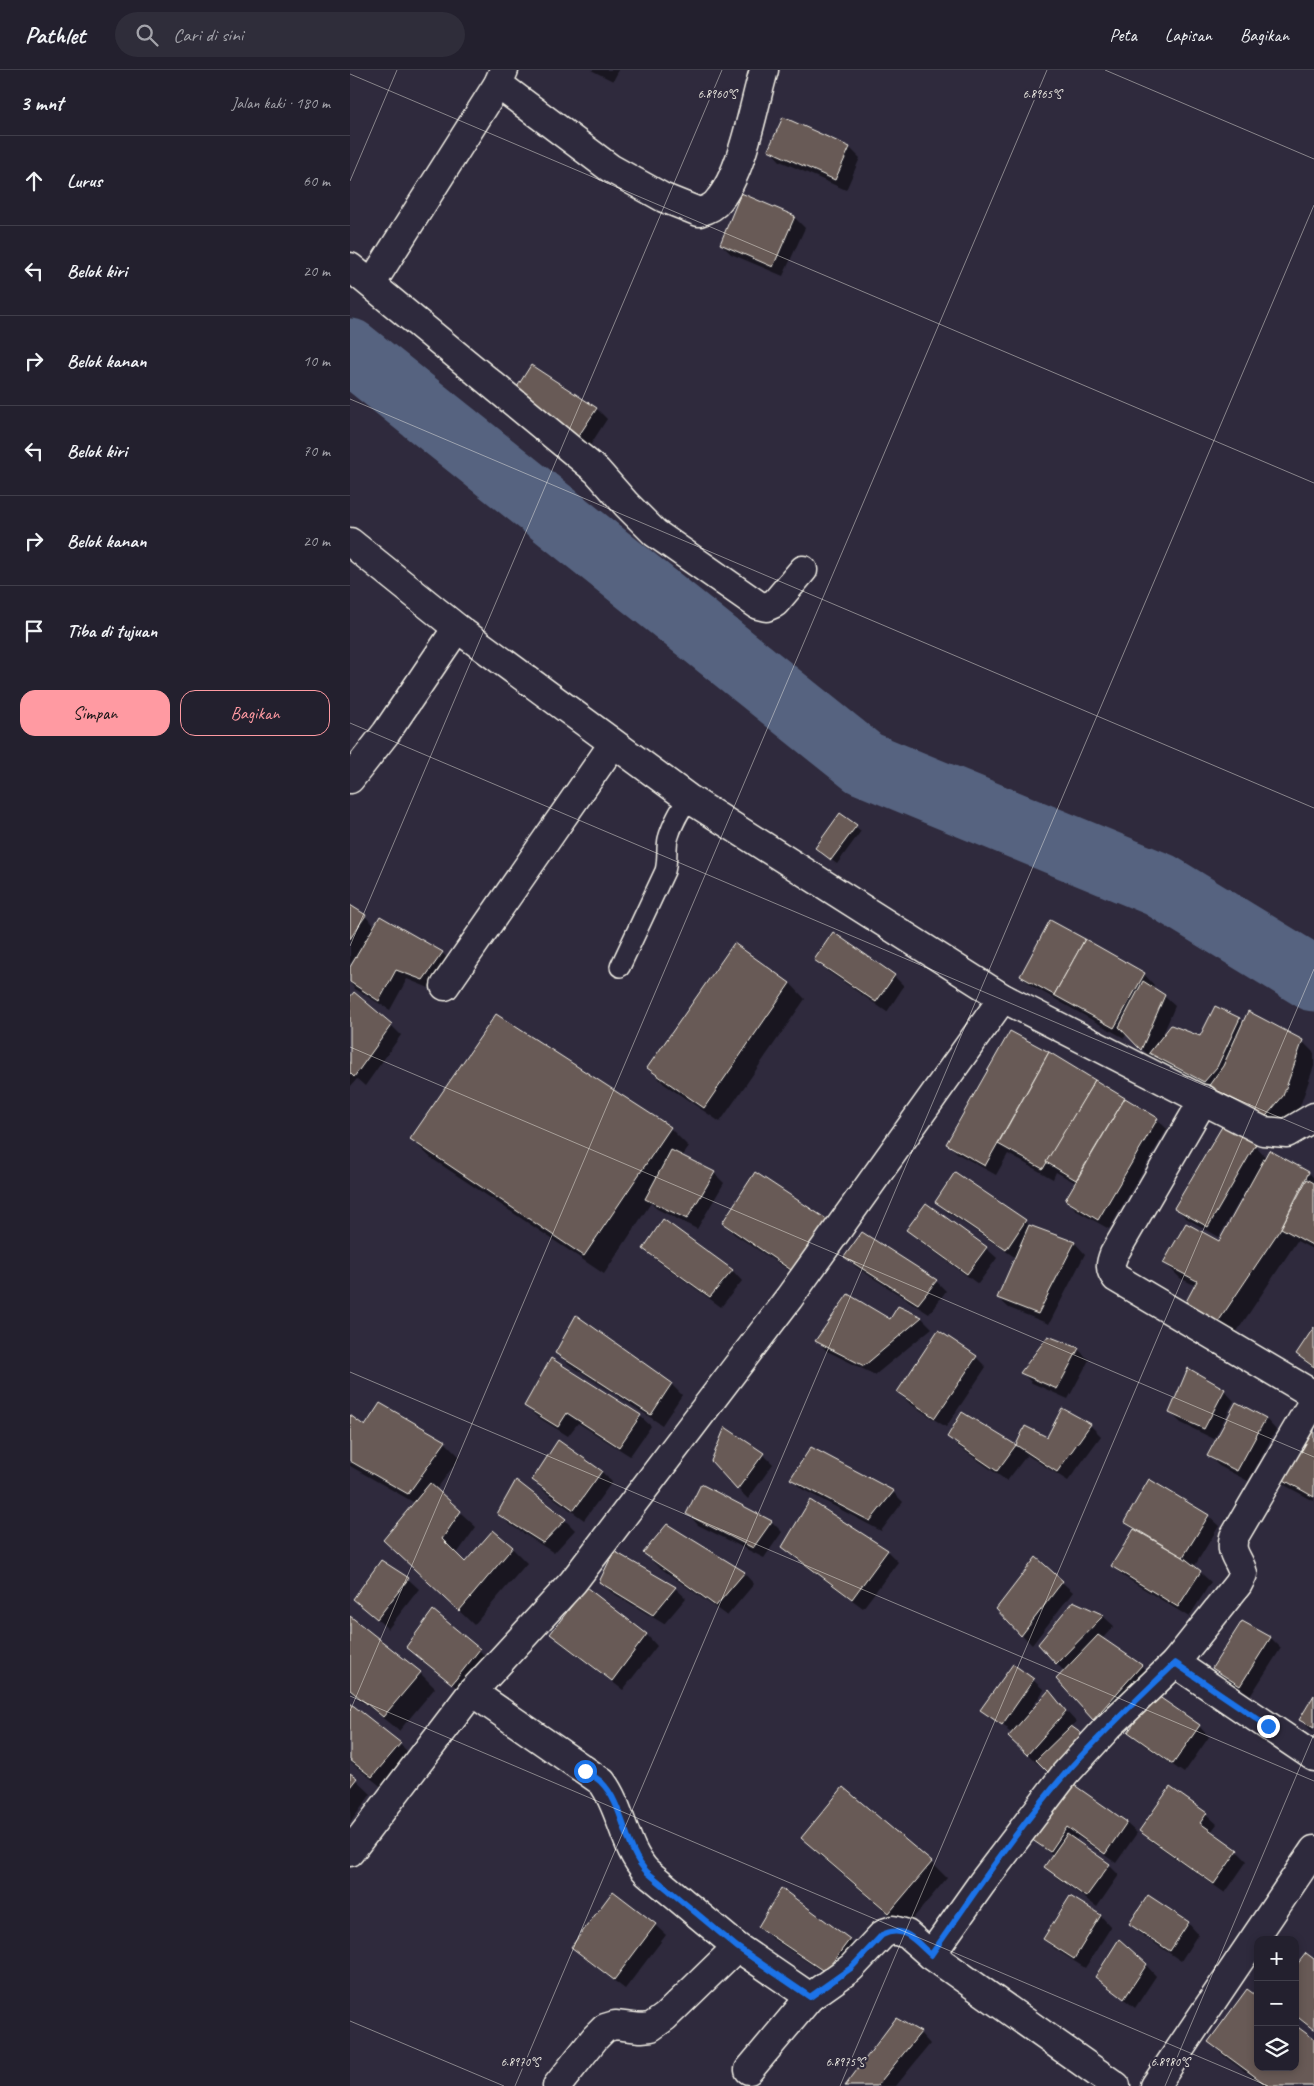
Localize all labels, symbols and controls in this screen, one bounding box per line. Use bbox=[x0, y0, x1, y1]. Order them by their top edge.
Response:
search box bbox=[115, 12, 465, 57]
text: Pathlet bbox=[25, 20, 85, 50]
icon: search bbox=[133, 21, 161, 49]
text: Cari di sini bbox=[173, 23, 243, 47]
text: Peta bbox=[1110, 24, 1137, 46]
text: Lapisan bbox=[1165, 24, 1212, 46]
text: Bagikan bbox=[1240, 24, 1289, 46]
text: 6.8960°S bbox=[698, 86, 738, 102]
text: 6.8965°S bbox=[1023, 86, 1063, 102]
text: 3 mnt bbox=[20, 90, 63, 116]
text: Jalan kaki · 180 m bbox=[232, 93, 330, 113]
icon: ahead bbox=[20, 167, 48, 195]
text: Lurus bbox=[67, 169, 102, 193]
text: 60 m bbox=[303, 171, 330, 191]
icon: left bbox=[20, 257, 48, 285]
text: Belok kiri bbox=[67, 259, 127, 283]
text: 20 m bbox=[303, 261, 330, 281]
icon: right bbox=[20, 347, 48, 375]
text: Belok kanan bbox=[67, 349, 146, 373]
text: 10 m bbox=[303, 351, 330, 371]
icon: left bbox=[20, 437, 48, 465]
text: Belok kiri bbox=[67, 439, 127, 463]
text: 70 m bbox=[303, 441, 330, 461]
icon: right bbox=[20, 527, 48, 555]
text: Belok kanan bbox=[67, 529, 146, 553]
text: 20 m bbox=[303, 531, 330, 551]
icon: arrive bbox=[20, 617, 48, 645]
text: Tiba di tujuan bbox=[67, 619, 157, 643]
button: Simpan bbox=[20, 690, 170, 736]
button: Bagikan bbox=[180, 690, 330, 736]
route end bbox=[1257, 1715, 1280, 1738]
route start bbox=[574, 1760, 597, 1783]
map controls bbox=[1254, 1936, 1299, 2071]
button: + bbox=[1254, 1936, 1299, 1981]
button: − bbox=[1254, 1981, 1299, 2026]
button: layers bbox=[1254, 2026, 1299, 2071]
text: 6.8970°S bbox=[501, 2054, 541, 2070]
text: 6.8975°S bbox=[826, 2054, 866, 2070]
text: 6.8980°S bbox=[1151, 2054, 1191, 2070]

